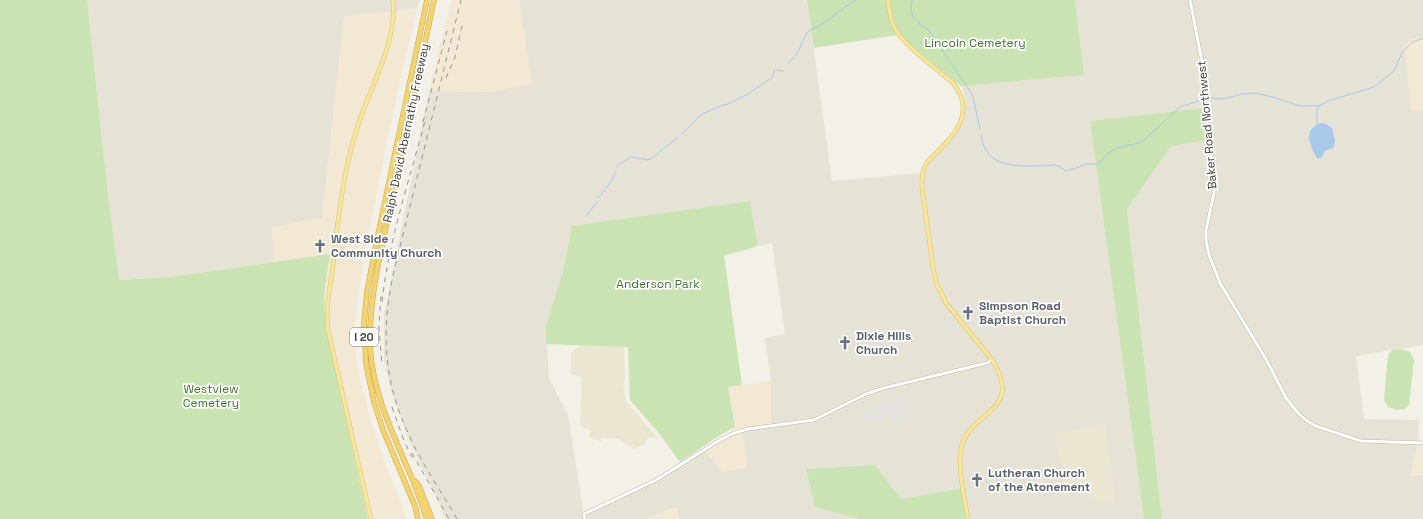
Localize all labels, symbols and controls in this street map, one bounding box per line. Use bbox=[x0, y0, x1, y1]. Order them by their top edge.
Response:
park label: Lincoln Cemetery bbox=[924, 35, 1026, 51]
street label: Ralph David Abernathy Freeway bbox=[379, 42, 433, 224]
street label: Baker Road Northwest bbox=[1193, 60, 1221, 190]
place label: West Side Community Church bbox=[331, 231, 442, 261]
church icon: West Side Community Church bbox=[312, 238, 328, 254]
park label: Anderson Park bbox=[616, 276, 700, 292]
place label: Simpson Road Baptist Church bbox=[979, 298, 1066, 328]
church icon: Simpson Road Baptist Church bbox=[960, 305, 976, 321]
road number: I 20 bbox=[350, 328, 378, 346]
place label: Dixie Hills Church bbox=[856, 328, 911, 358]
church icon: Dixie Hills Church bbox=[837, 335, 853, 351]
park label: Westview Cemetery bbox=[183, 381, 239, 411]
place label: Lutheran Church of the Atonement bbox=[988, 465, 1090, 495]
church icon: Lutheran Church of the Atonement bbox=[969, 472, 985, 488]

